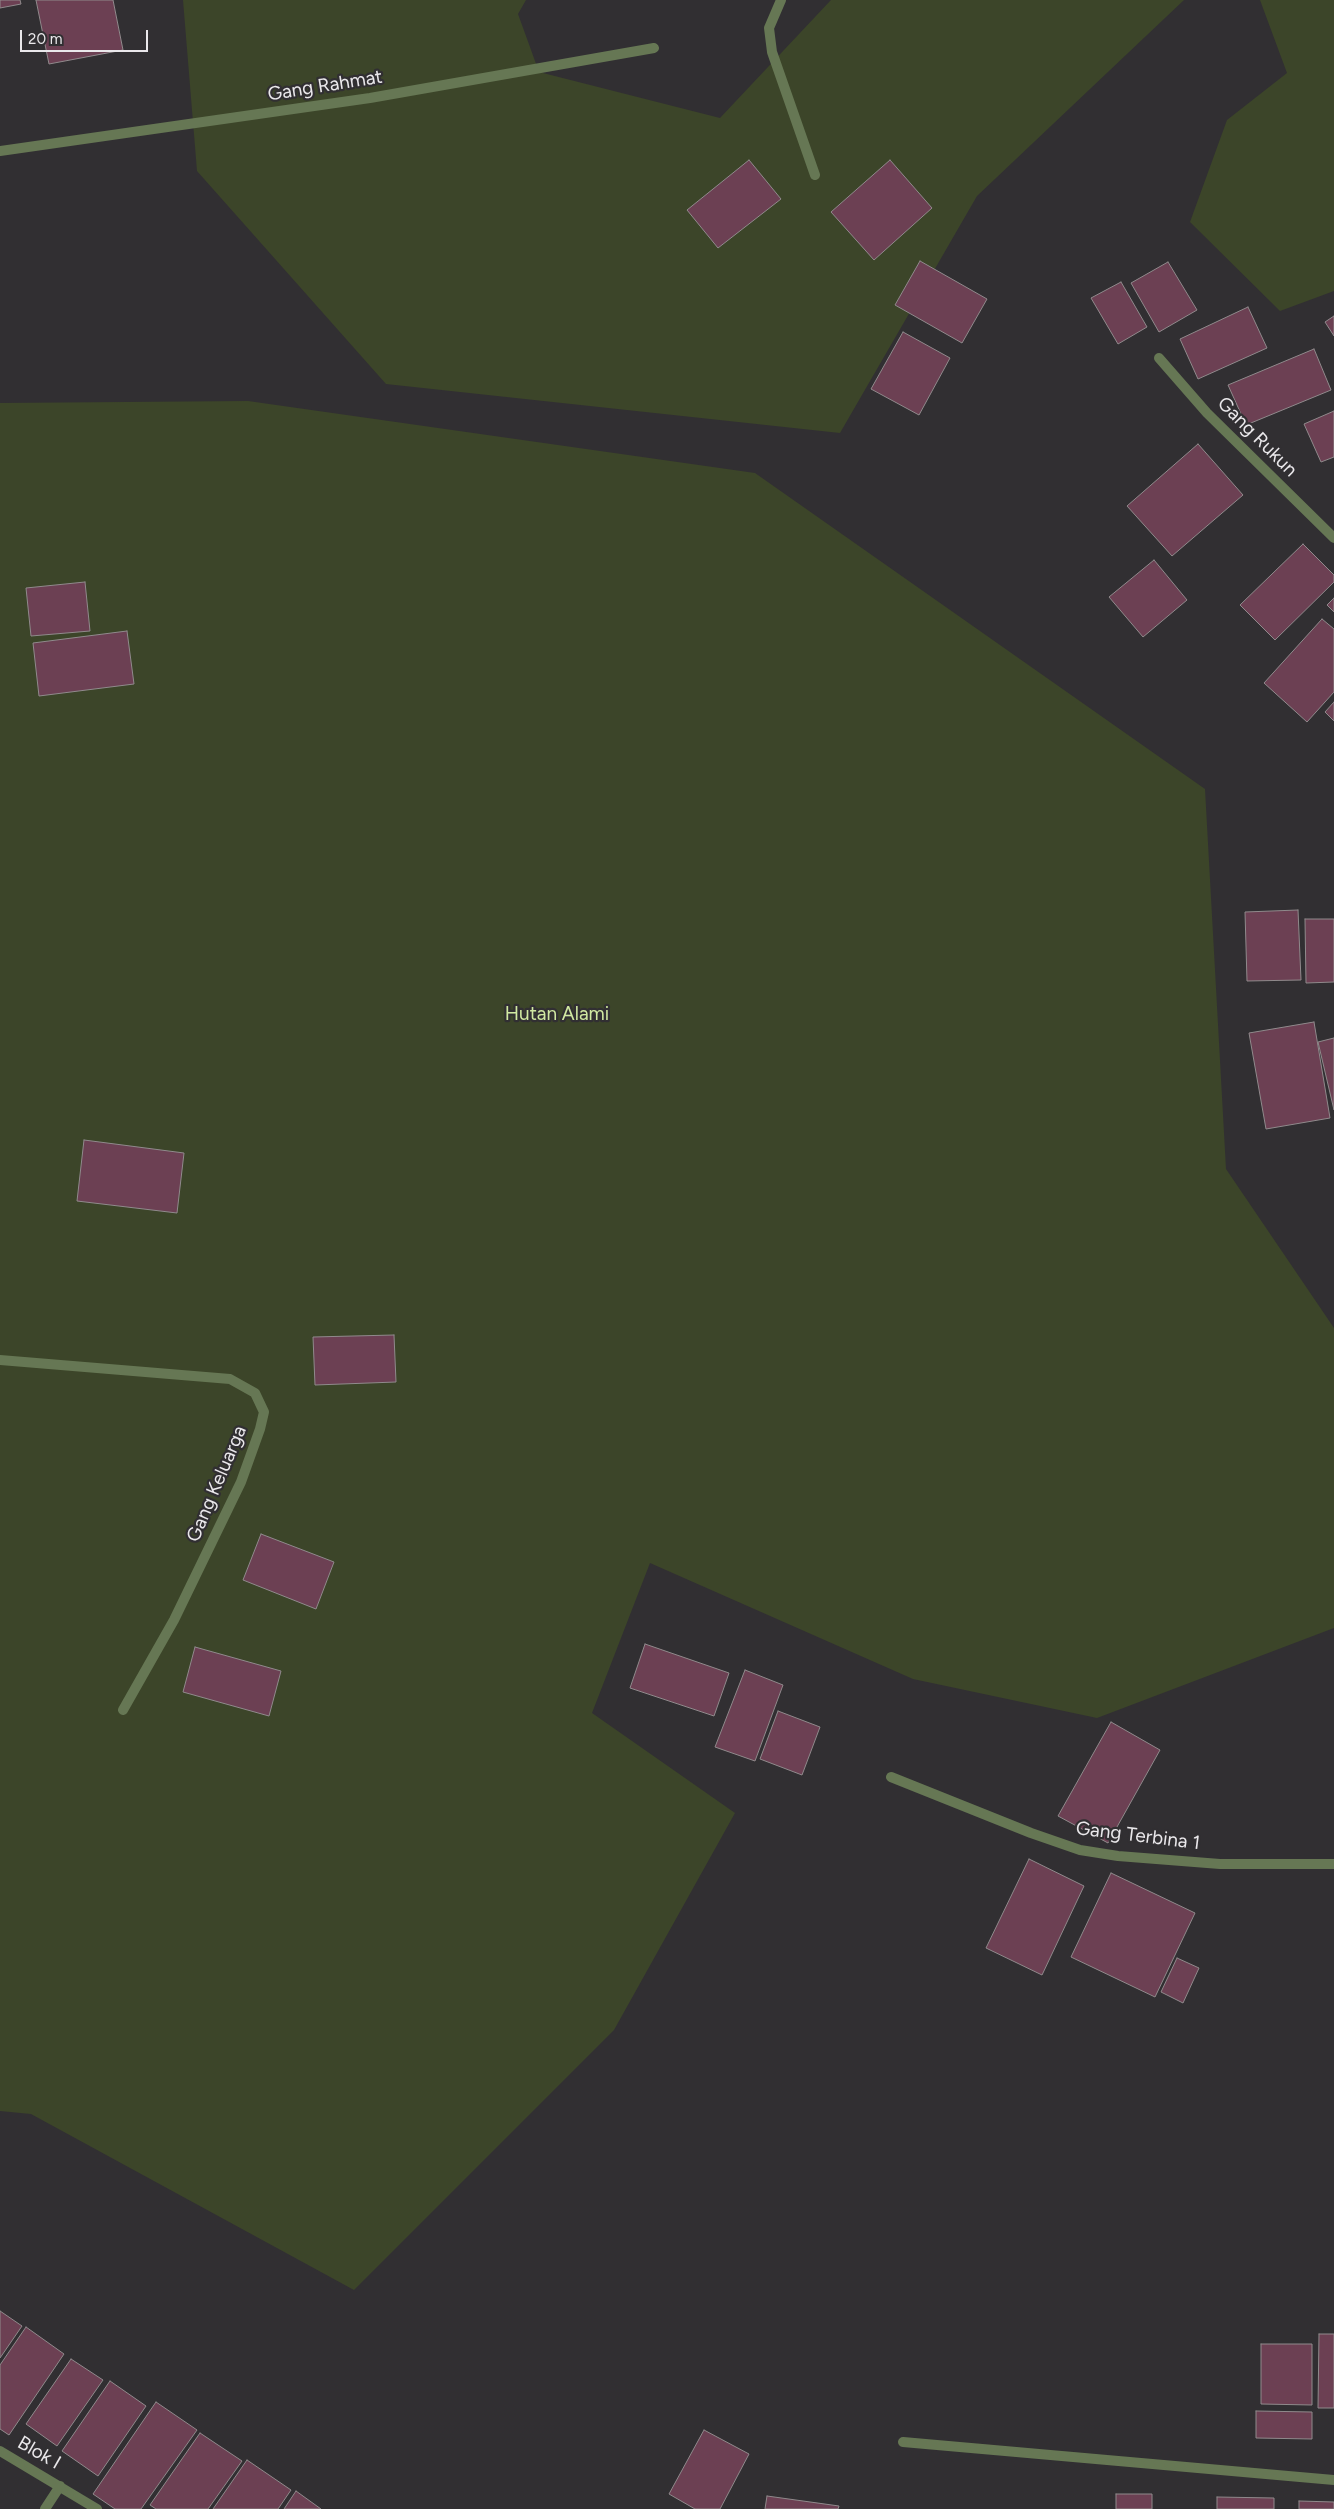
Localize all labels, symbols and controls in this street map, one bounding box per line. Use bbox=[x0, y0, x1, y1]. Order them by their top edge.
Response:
scale bar bbox=[22, 20, 150, 52]
text: 20 m bbox=[28, 30, 62, 48]
street label: Gang Rahmat bbox=[266, 66, 384, 106]
street label: Gang Rukun bbox=[1212, 392, 1302, 482]
park label: Hutan Alami bbox=[505, 1003, 609, 1025]
street label: Gang Keluarga bbox=[182, 1422, 252, 1546]
street label: Gang Terbina 1 bbox=[1075, 1817, 1201, 1855]
street label: Blok I bbox=[13, 2432, 65, 2474]

